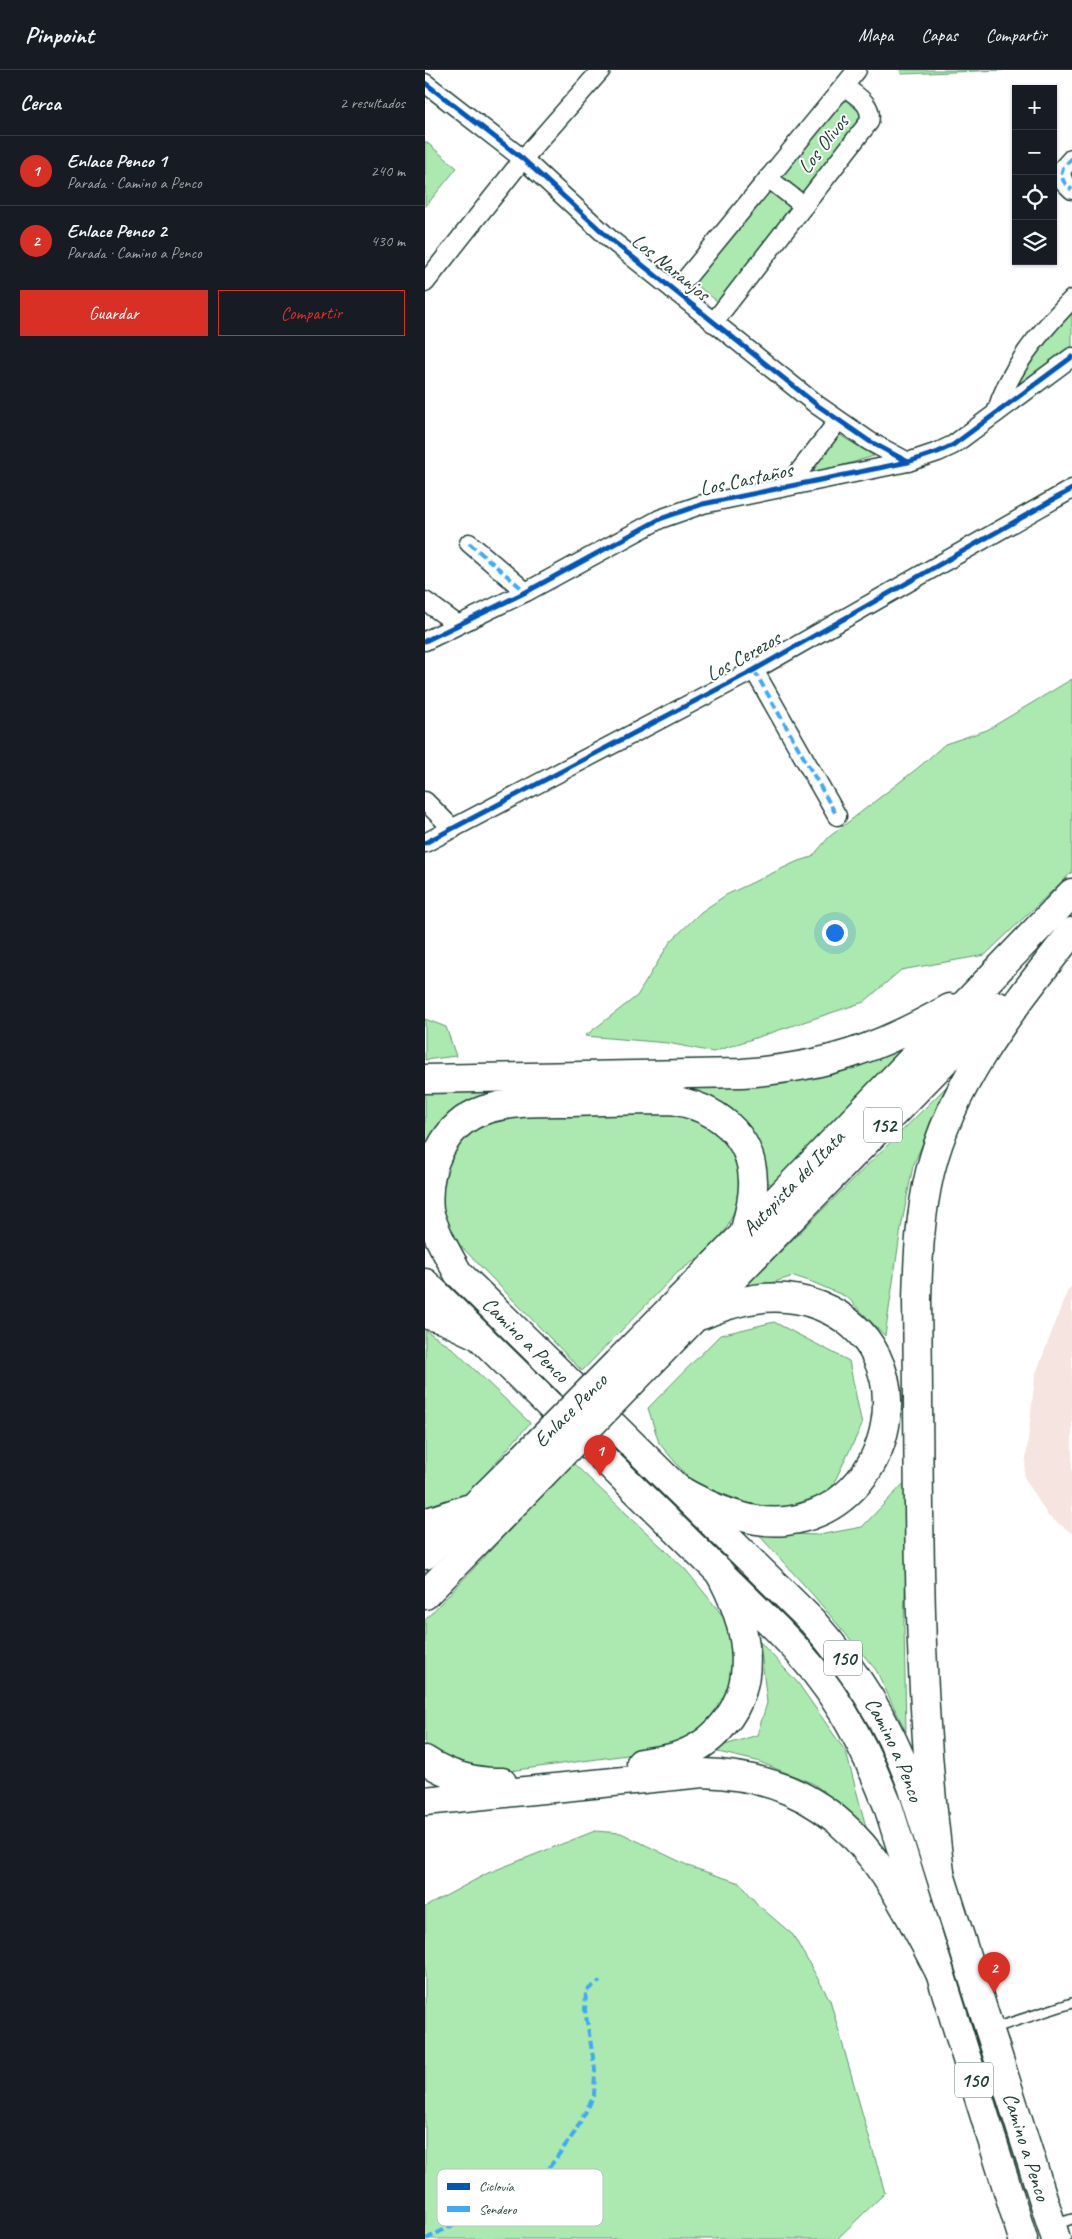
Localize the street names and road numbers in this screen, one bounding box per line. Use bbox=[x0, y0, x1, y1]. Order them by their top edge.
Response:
street label: Los Olivos bbox=[792, 108, 855, 179]
street label: Los Naranjos bbox=[627, 228, 717, 308]
street label: Los Castaños bbox=[697, 456, 796, 501]
street label: Los Cerezos bbox=[701, 624, 786, 687]
road number: 152 bbox=[864, 1108, 902, 1142]
street label: Autopista del Itata bbox=[736, 1123, 851, 1241]
street label: Camino a Penco bbox=[477, 1291, 576, 1389]
street label: Enlace Penco bbox=[528, 1366, 614, 1453]
road number: 150 bbox=[824, 1640, 862, 1676]
street label: Camino a Penco bbox=[859, 1693, 930, 1806]
road number: 150 bbox=[955, 2062, 993, 2098]
street label: Camino a Penco bbox=[997, 2089, 1056, 2205]

